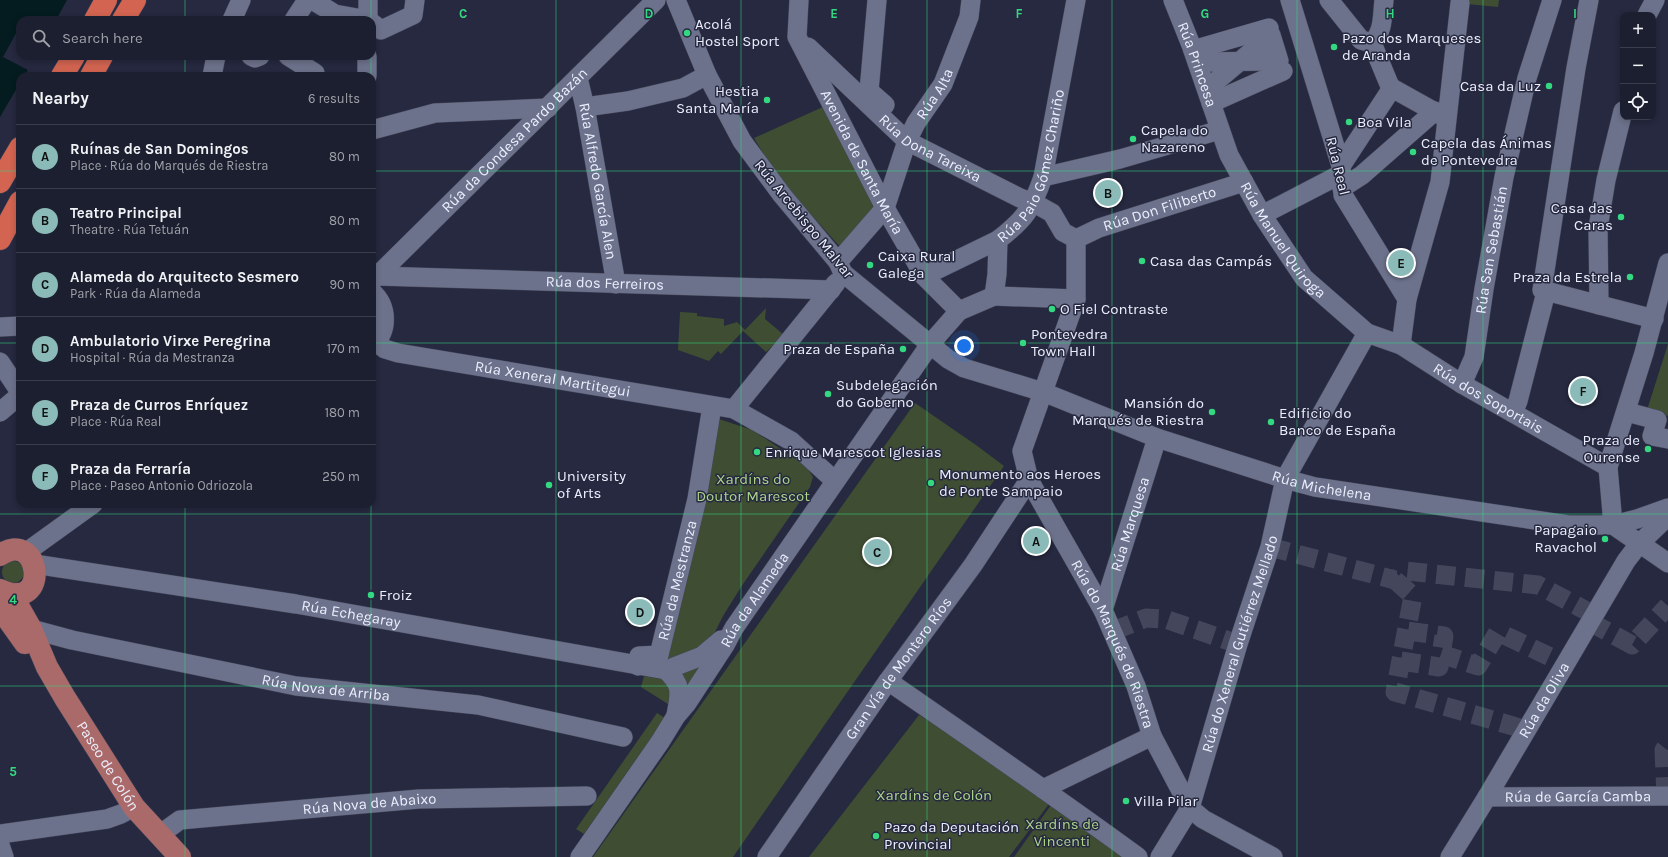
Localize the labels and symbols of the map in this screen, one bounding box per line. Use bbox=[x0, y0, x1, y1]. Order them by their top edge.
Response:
text: C bbox=[459, 6, 467, 21]
text: D bbox=[645, 6, 654, 21]
text: E bbox=[830, 6, 838, 21]
text: F bbox=[1015, 6, 1023, 21]
text: G bbox=[1201, 6, 1209, 21]
text: H bbox=[1385, 6, 1395, 21]
text: I bbox=[1573, 6, 1577, 21]
place label: Acolá Hostel Sport bbox=[695, 15, 780, 50]
street label: Rúa Princesa bbox=[1174, 19, 1221, 109]
marker: Acolá Hostel Sport bbox=[682, 28, 692, 38]
place label: Pazo dos Marqueses de Aranda bbox=[1342, 29, 1481, 64]
marker: Pazo dos Marqueses de Aranda bbox=[1329, 42, 1339, 52]
street label: Rúa da Condesa Pardo Bazán bbox=[438, 64, 591, 216]
street label: Rúa Alta bbox=[912, 66, 957, 123]
place label: Casa da Luz bbox=[1460, 77, 1541, 95]
marker: Casa da Luz bbox=[1544, 81, 1554, 91]
place label: Hestia Santa María bbox=[676, 82, 759, 117]
street label: Avenida de Santa María bbox=[817, 87, 907, 238]
street label: Rúa Paio Gómez Chariño bbox=[993, 88, 1068, 246]
marker: Hestia Santa María bbox=[762, 95, 772, 105]
street label: Rúa Alfredo García Alen bbox=[575, 101, 621, 261]
street label: Rúa Dona Tareixa bbox=[875, 110, 984, 186]
place label: Boa Vila bbox=[1357, 113, 1412, 131]
marker: Boa Vila bbox=[1344, 117, 1354, 127]
place label: Capela do Nazareno bbox=[1141, 121, 1208, 156]
marker: Capela do Nazareno bbox=[1128, 134, 1138, 144]
place label: Capela das Ánimas de Pontevedra bbox=[1421, 134, 1552, 169]
street label: Rúa Real bbox=[1322, 135, 1354, 197]
marker: Capela das Ánimas de Pontevedra bbox=[1408, 147, 1418, 157]
street label: Rúa Arcebispo Malvar bbox=[751, 156, 858, 283]
pin: B bbox=[1095, 178, 1121, 208]
street label: Rúa Manuel Quiroga bbox=[1237, 179, 1330, 302]
street label: Rúa Don Filiberto bbox=[1101, 182, 1218, 235]
street label: Rúa San Sebastián bbox=[1471, 185, 1511, 315]
place label: Casa das Caras bbox=[1551, 199, 1613, 234]
marker: Casa das Caras bbox=[1616, 212, 1626, 222]
place label: Caixa Rural Galega bbox=[878, 247, 956, 282]
pin: E bbox=[1388, 248, 1414, 278]
place label: Casa das Campás bbox=[1150, 252, 1272, 270]
marker: Casa das Campás bbox=[1137, 256, 1147, 266]
marker: Caixa Rural Galega bbox=[865, 260, 875, 270]
place label: Praza da Estrela bbox=[1513, 268, 1622, 286]
street label: Rúa dos Ferreiros bbox=[545, 272, 664, 294]
marker: Praza da Estrela bbox=[1625, 272, 1635, 282]
place label: O Fiel Contraste bbox=[1060, 300, 1168, 318]
marker: O Fiel Contraste bbox=[1047, 304, 1057, 314]
place label: Pontevedra Town Hall bbox=[1031, 325, 1108, 360]
your location bbox=[954, 336, 974, 356]
marker: Pontevedra Town Hall bbox=[1018, 338, 1028, 348]
place label: Praza de España bbox=[783, 340, 895, 358]
marker: Praza de España bbox=[898, 344, 908, 354]
street label: Rúa Xeneral Martitegui bbox=[474, 357, 632, 401]
street label: Rúa dos Soportais bbox=[1430, 359, 1547, 437]
place label: Subdelegación do Goberno bbox=[836, 376, 938, 411]
pin: F bbox=[1570, 376, 1596, 406]
marker: Subdelegación do Goberno bbox=[823, 389, 833, 399]
place label: Mansión do Marqués de Riestra bbox=[1072, 394, 1204, 429]
place label: Edificio do Banco de España bbox=[1279, 404, 1396, 439]
marker: Mansión do Marqués de Riestra bbox=[1207, 407, 1217, 417]
marker: Edificio do Banco de España bbox=[1266, 417, 1276, 427]
place label: Praza de Ourense bbox=[1582, 431, 1640, 466]
place label: Enrique Marescot Iglesias bbox=[765, 443, 942, 461]
marker: Praza de Ourense bbox=[1643, 444, 1653, 454]
marker: Enrique Marescot Iglesias bbox=[752, 447, 762, 457]
place label: Monumento aos Heroes de Ponte Sampaio bbox=[939, 465, 1101, 500]
street label: Rúa Michelena bbox=[1270, 466, 1373, 504]
place label: University of Arts bbox=[557, 467, 626, 502]
park label: Xardíns do Doutor Marescot bbox=[696, 470, 810, 505]
street label: Rúa Marquesa bbox=[1107, 475, 1153, 574]
marker: Monumento aos Heroes de Ponte Sampaio bbox=[926, 478, 936, 488]
marker: University of Arts bbox=[544, 480, 554, 490]
street label: Rúa da Mestranza bbox=[654, 518, 700, 642]
place label: Papagaio Ravachol bbox=[1534, 521, 1597, 556]
pin: A bbox=[1023, 526, 1049, 556]
street label: Rúa do Xeneral Gutiérrez Mellado bbox=[1198, 534, 1281, 755]
marker: Papagaio Ravachol bbox=[1600, 534, 1610, 544]
pin: C bbox=[864, 537, 890, 567]
street label: Rúa da Alameda bbox=[716, 549, 793, 650]
street label: Rúa do Marqués de Riestra bbox=[1067, 557, 1158, 731]
place label: Froiz bbox=[379, 586, 412, 604]
marker: Froiz bbox=[366, 590, 376, 600]
text: 4 bbox=[9, 592, 17, 607]
street label: Gran Vía de Montero Ríos bbox=[841, 593, 956, 743]
street label: Rúa Echegaray bbox=[300, 596, 402, 632]
pin: D bbox=[627, 597, 653, 627]
street label: Rúa da Oliva bbox=[1515, 659, 1573, 741]
street label: Rúa Nova de Arriba bbox=[260, 670, 391, 705]
street label: Paseo de Colón bbox=[73, 718, 143, 814]
text: 5 bbox=[9, 764, 17, 779]
park label: Xardíns de Colón bbox=[876, 786, 992, 804]
street label: Rúa de García Camba bbox=[1505, 787, 1651, 806]
street label: Rúa Nova de Abaixo bbox=[302, 790, 437, 818]
place label: Villa Pilar bbox=[1134, 792, 1198, 810]
marker: Villa Pilar bbox=[1121, 796, 1131, 806]
park label: Xardíns de Vincenti bbox=[1025, 815, 1099, 850]
place label: Pazo da Deputación Provincial bbox=[884, 818, 1019, 853]
marker: Pazo da Deputación Provincial bbox=[871, 831, 881, 841]

